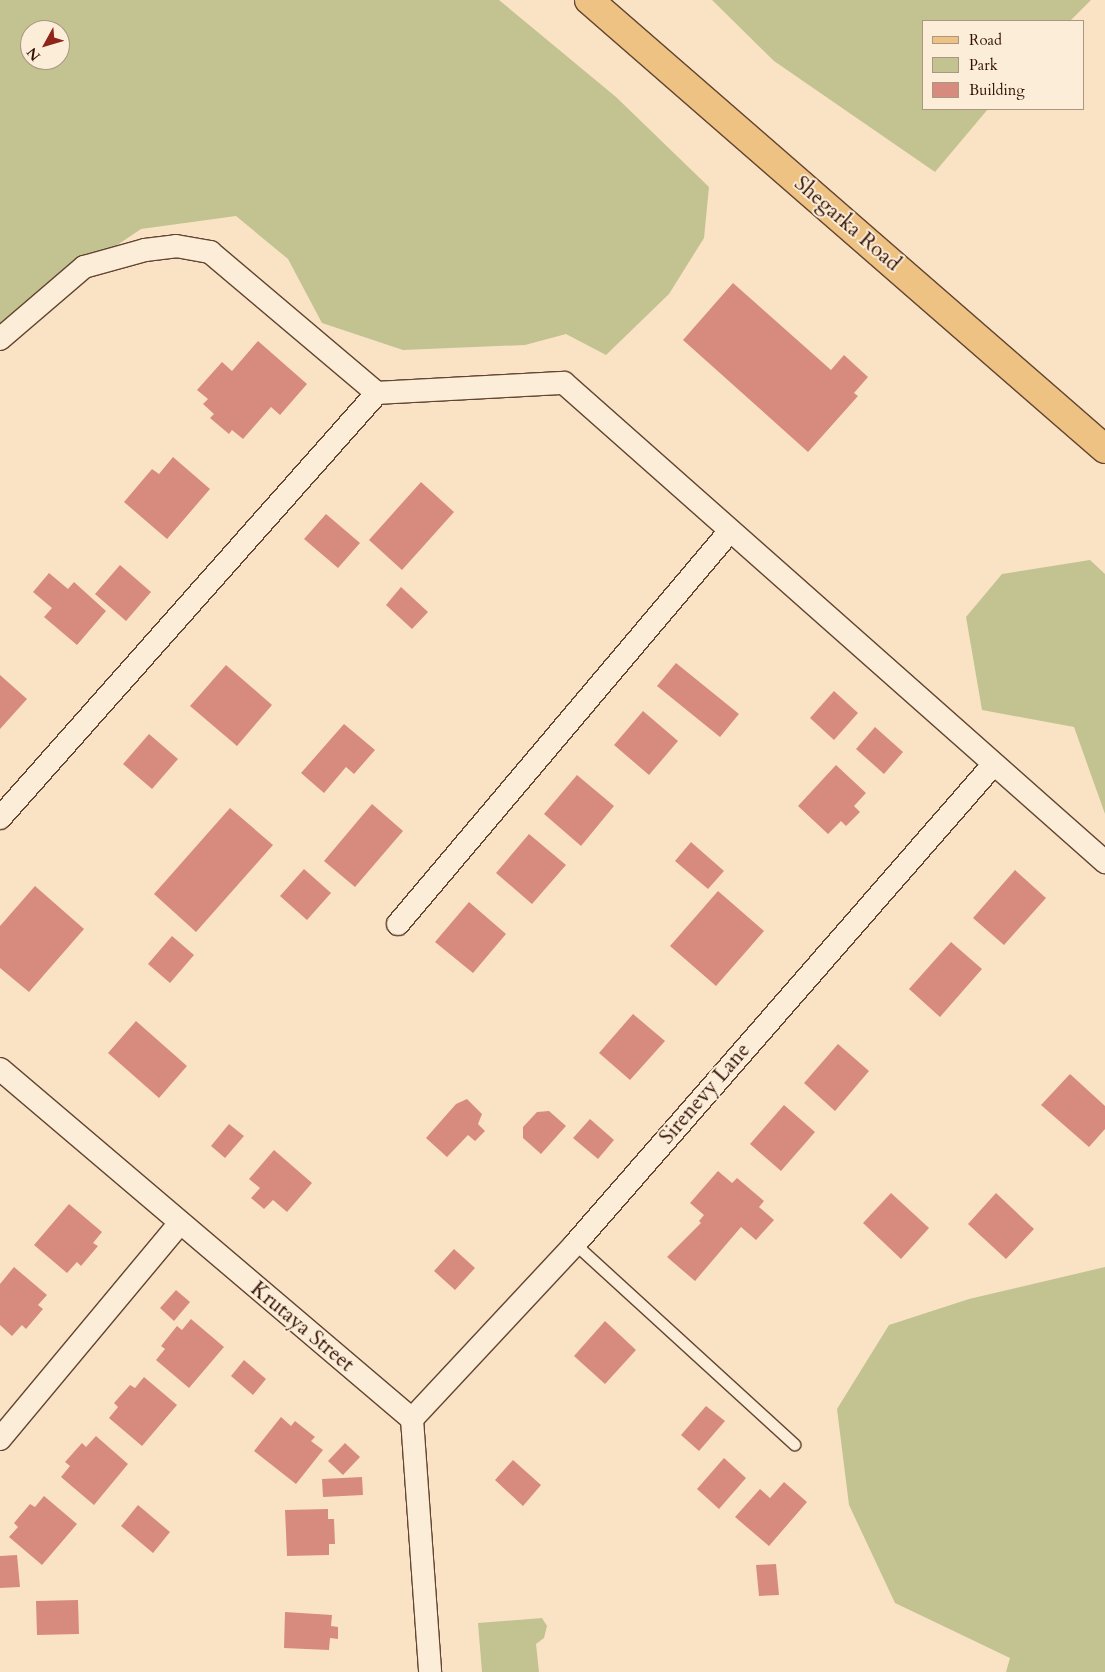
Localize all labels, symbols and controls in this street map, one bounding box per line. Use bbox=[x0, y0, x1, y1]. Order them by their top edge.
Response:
north arrow bbox=[20, 20, 70, 70]
legend bbox=[922, 20, 1085, 110]
text: Road bbox=[969, 30, 1002, 50]
text: N bbox=[23, 43, 45, 65]
text: Park bbox=[969, 55, 998, 75]
text: Building bbox=[969, 80, 1025, 100]
street label: Shegarka Road bbox=[789, 171, 905, 277]
street label: Sirenevy Lane bbox=[654, 1038, 756, 1150]
street label: Krutaya Street bbox=[245, 1277, 359, 1377]

